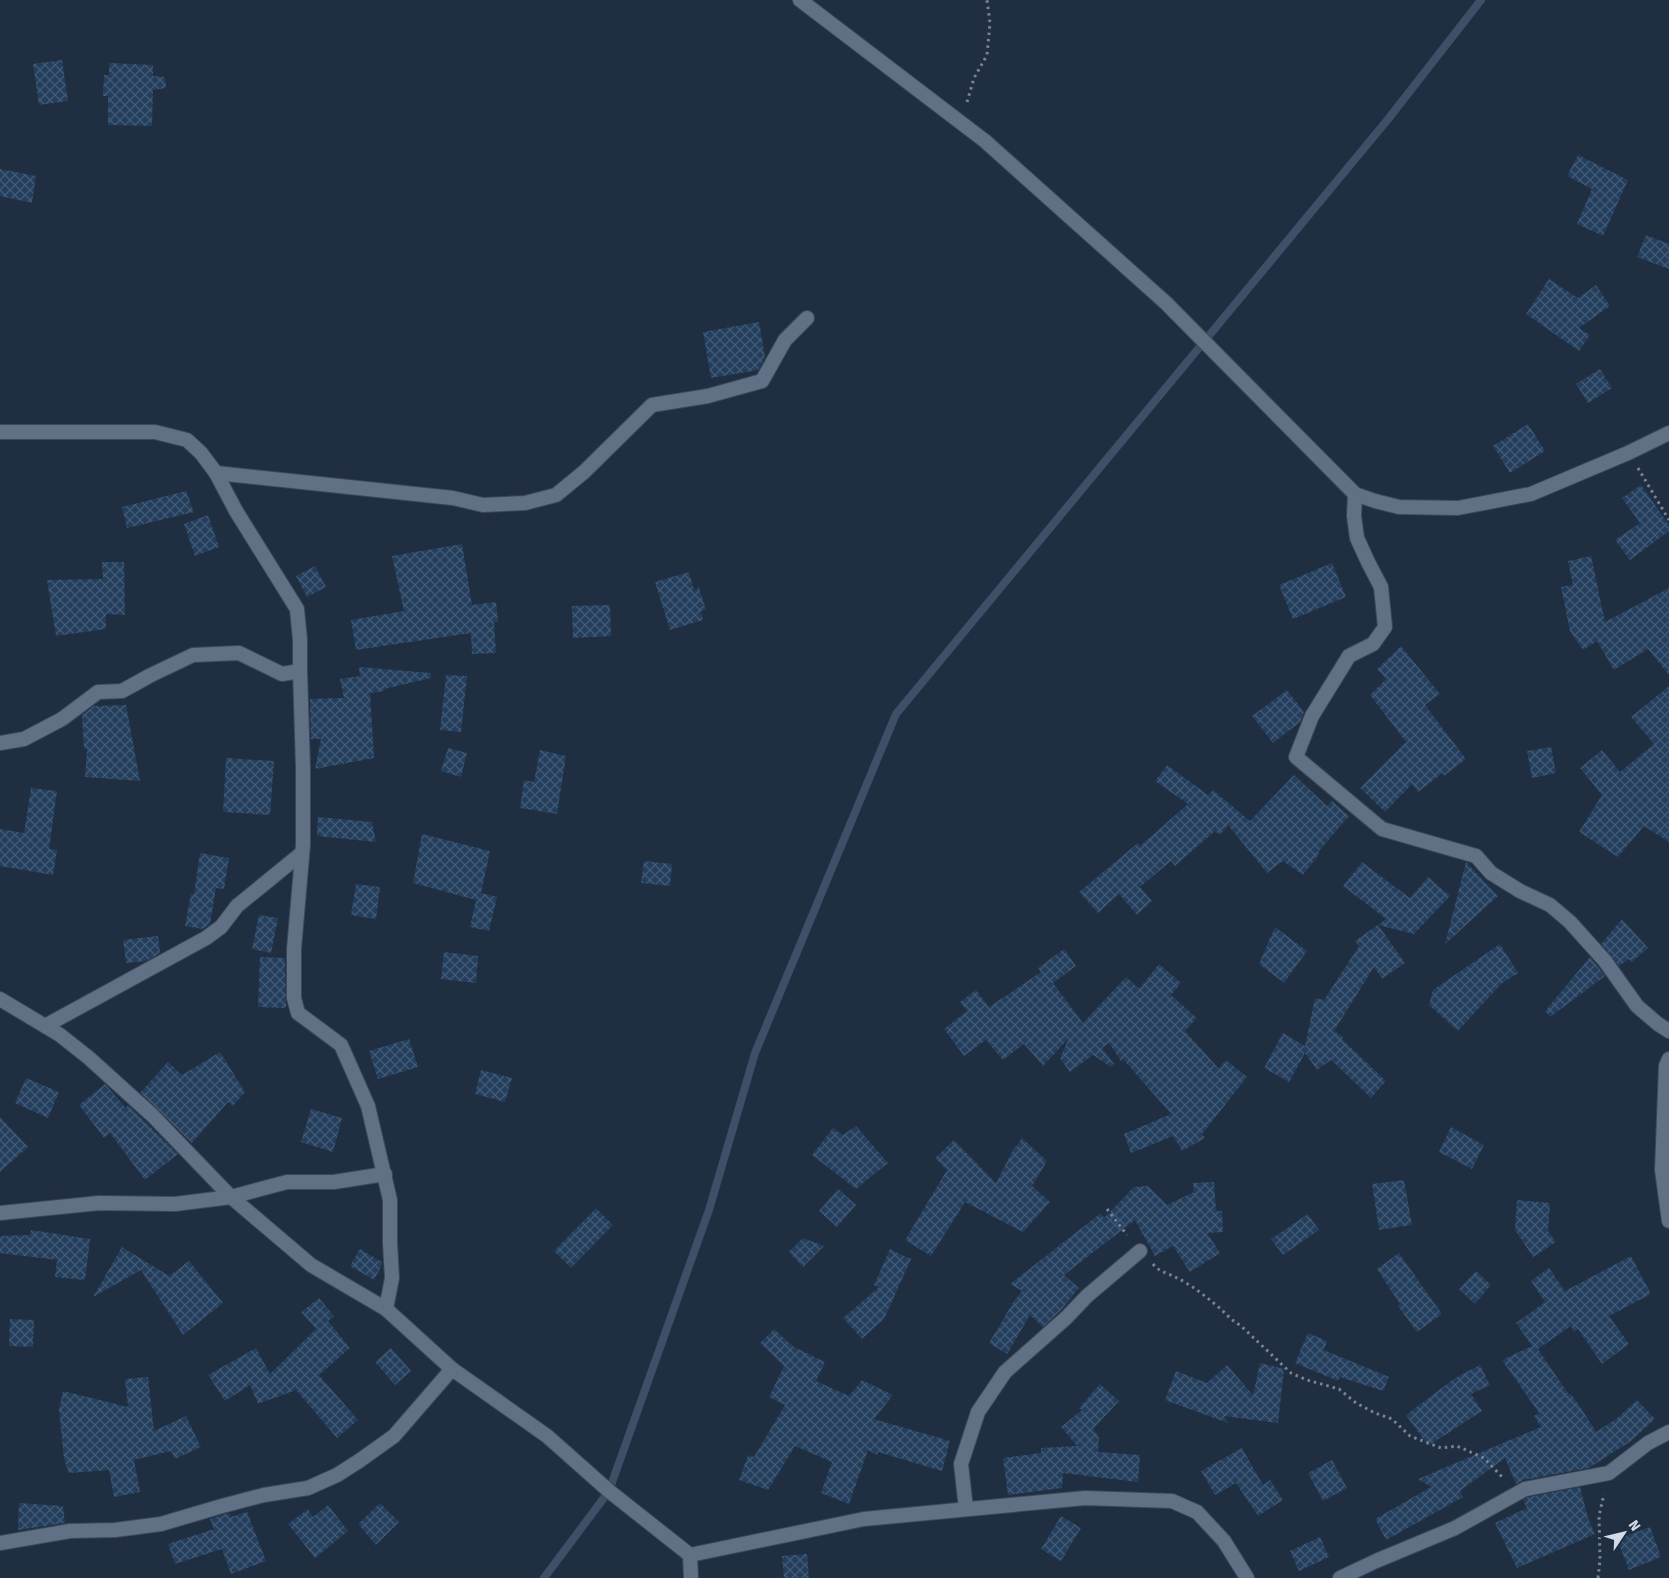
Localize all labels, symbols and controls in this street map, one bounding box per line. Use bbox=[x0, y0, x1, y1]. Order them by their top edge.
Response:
north arrow bbox=[1599, 1508, 1649, 1558]
text: N bbox=[1625, 1517, 1644, 1535]

